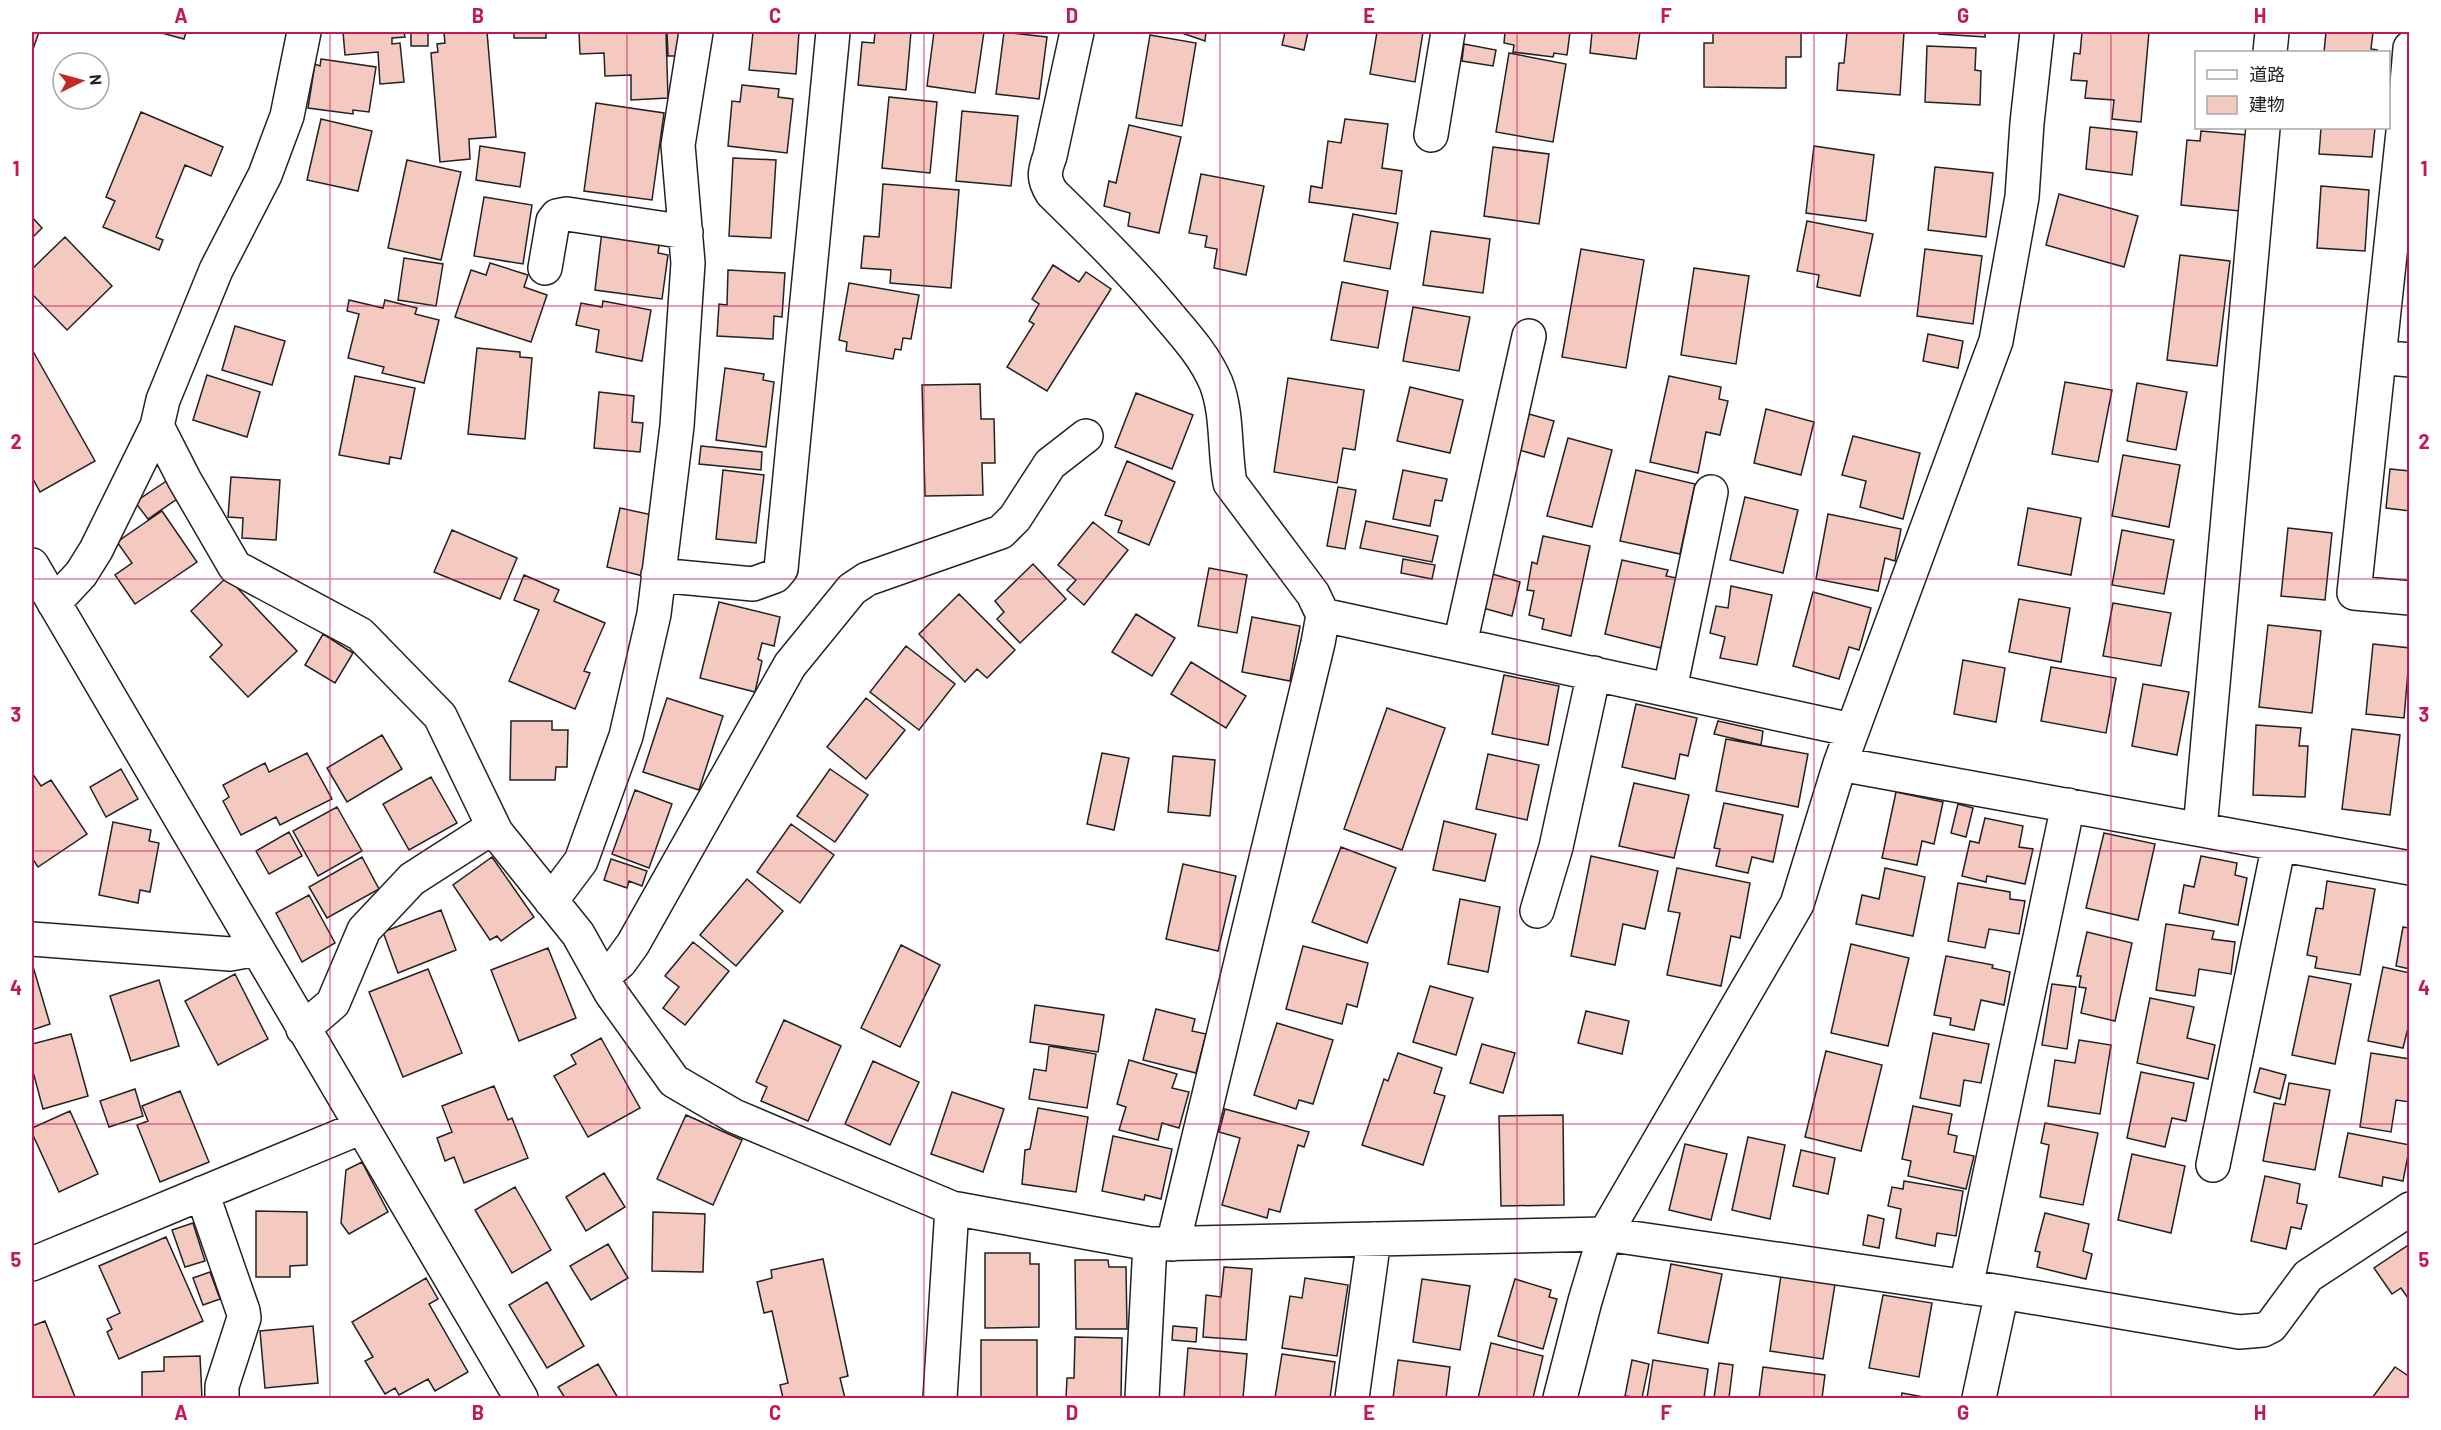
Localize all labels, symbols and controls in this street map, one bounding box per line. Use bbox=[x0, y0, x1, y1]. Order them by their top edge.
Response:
text: A bbox=[174, 3, 188, 27]
text: B bbox=[472, 3, 484, 27]
text: C bbox=[769, 3, 781, 27]
text: D bbox=[1066, 3, 1078, 27]
text: E bbox=[1363, 3, 1375, 27]
text: F bbox=[1660, 3, 1672, 27]
text: G bbox=[1957, 3, 1969, 27]
text: H bbox=[2254, 3, 2266, 27]
north arrow bbox=[51, 51, 111, 111]
legend bbox=[2195, 51, 2390, 129]
text: 道路 bbox=[2249, 63, 2285, 85]
text: N bbox=[87, 74, 106, 86]
text: 建物 bbox=[2249, 93, 2285, 115]
text: 1 bbox=[12, 156, 20, 180]
text: 1 bbox=[2420, 156, 2428, 180]
text: 2 bbox=[10, 429, 22, 453]
text: 2 bbox=[2418, 429, 2430, 453]
text: 3 bbox=[11, 702, 21, 726]
text: 3 bbox=[2419, 702, 2429, 726]
text: 4 bbox=[10, 975, 22, 999]
text: 4 bbox=[2418, 975, 2430, 999]
text: 5 bbox=[11, 1247, 22, 1271]
text: 5 bbox=[2419, 1247, 2430, 1271]
text: A bbox=[174, 1400, 188, 1424]
text: B bbox=[472, 1400, 484, 1424]
text: C bbox=[769, 1400, 781, 1424]
text: D bbox=[1066, 1400, 1078, 1424]
text: E bbox=[1363, 1400, 1375, 1424]
text: F bbox=[1660, 1400, 1672, 1424]
text: G bbox=[1957, 1400, 1969, 1424]
text: H bbox=[2254, 1400, 2266, 1424]

